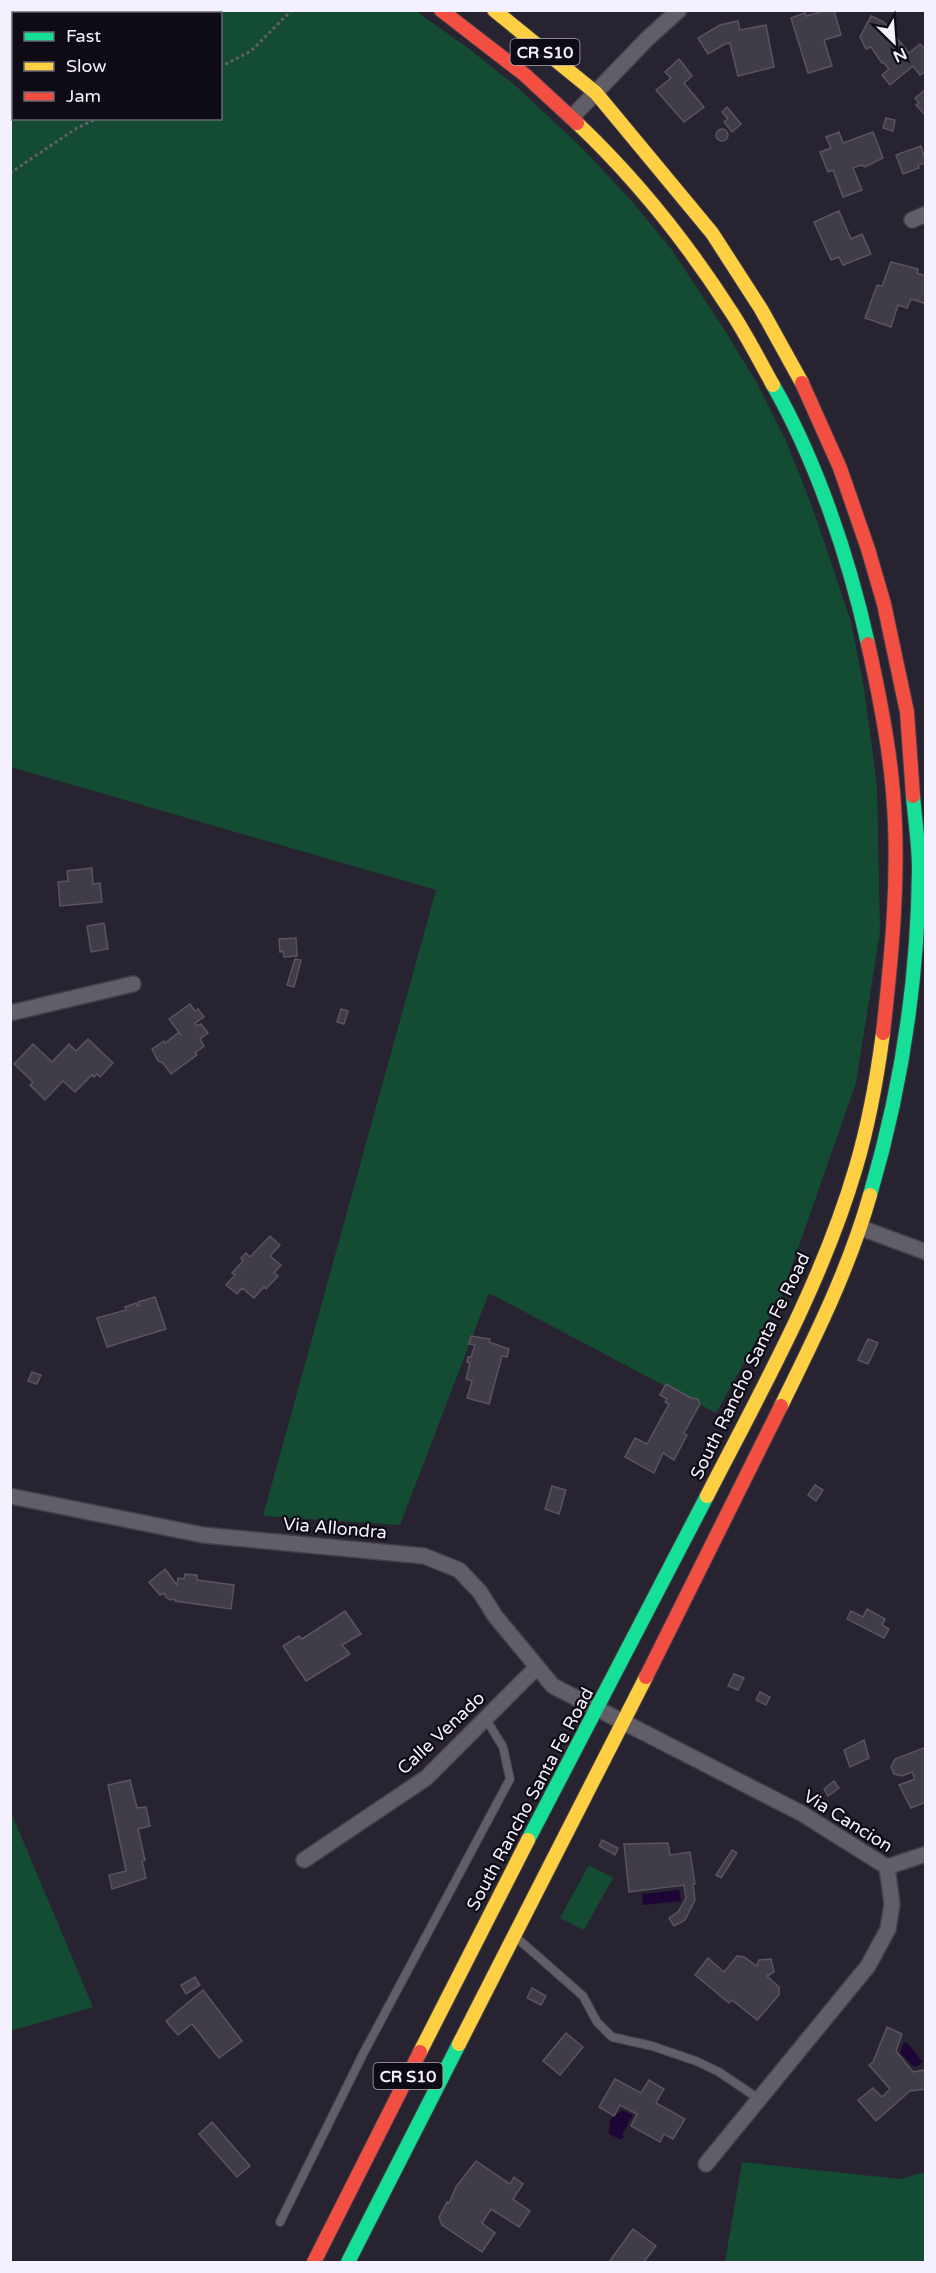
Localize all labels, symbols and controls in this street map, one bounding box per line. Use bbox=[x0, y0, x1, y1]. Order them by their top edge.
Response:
legend bbox=[12, 12, 222, 120]
north arrow bbox=[864, 12, 924, 72]
text: Fast bbox=[66, 25, 101, 47]
road number: CR S10 bbox=[510, 39, 580, 65]
text: N bbox=[890, 43, 910, 66]
text: Slow bbox=[66, 55, 107, 77]
text: Jam bbox=[66, 85, 101, 107]
street label: South Rancho Santa Fe Road bbox=[685, 1249, 815, 1483]
street label: Via Allondra bbox=[282, 1513, 388, 1543]
street label: South Rancho Santa Fe Road bbox=[462, 1684, 598, 1914]
street label: Calle Venado bbox=[393, 1687, 489, 1779]
street label: Via Cancion bbox=[799, 1785, 897, 1857]
road number: CR S10 bbox=[374, 2063, 442, 2089]

